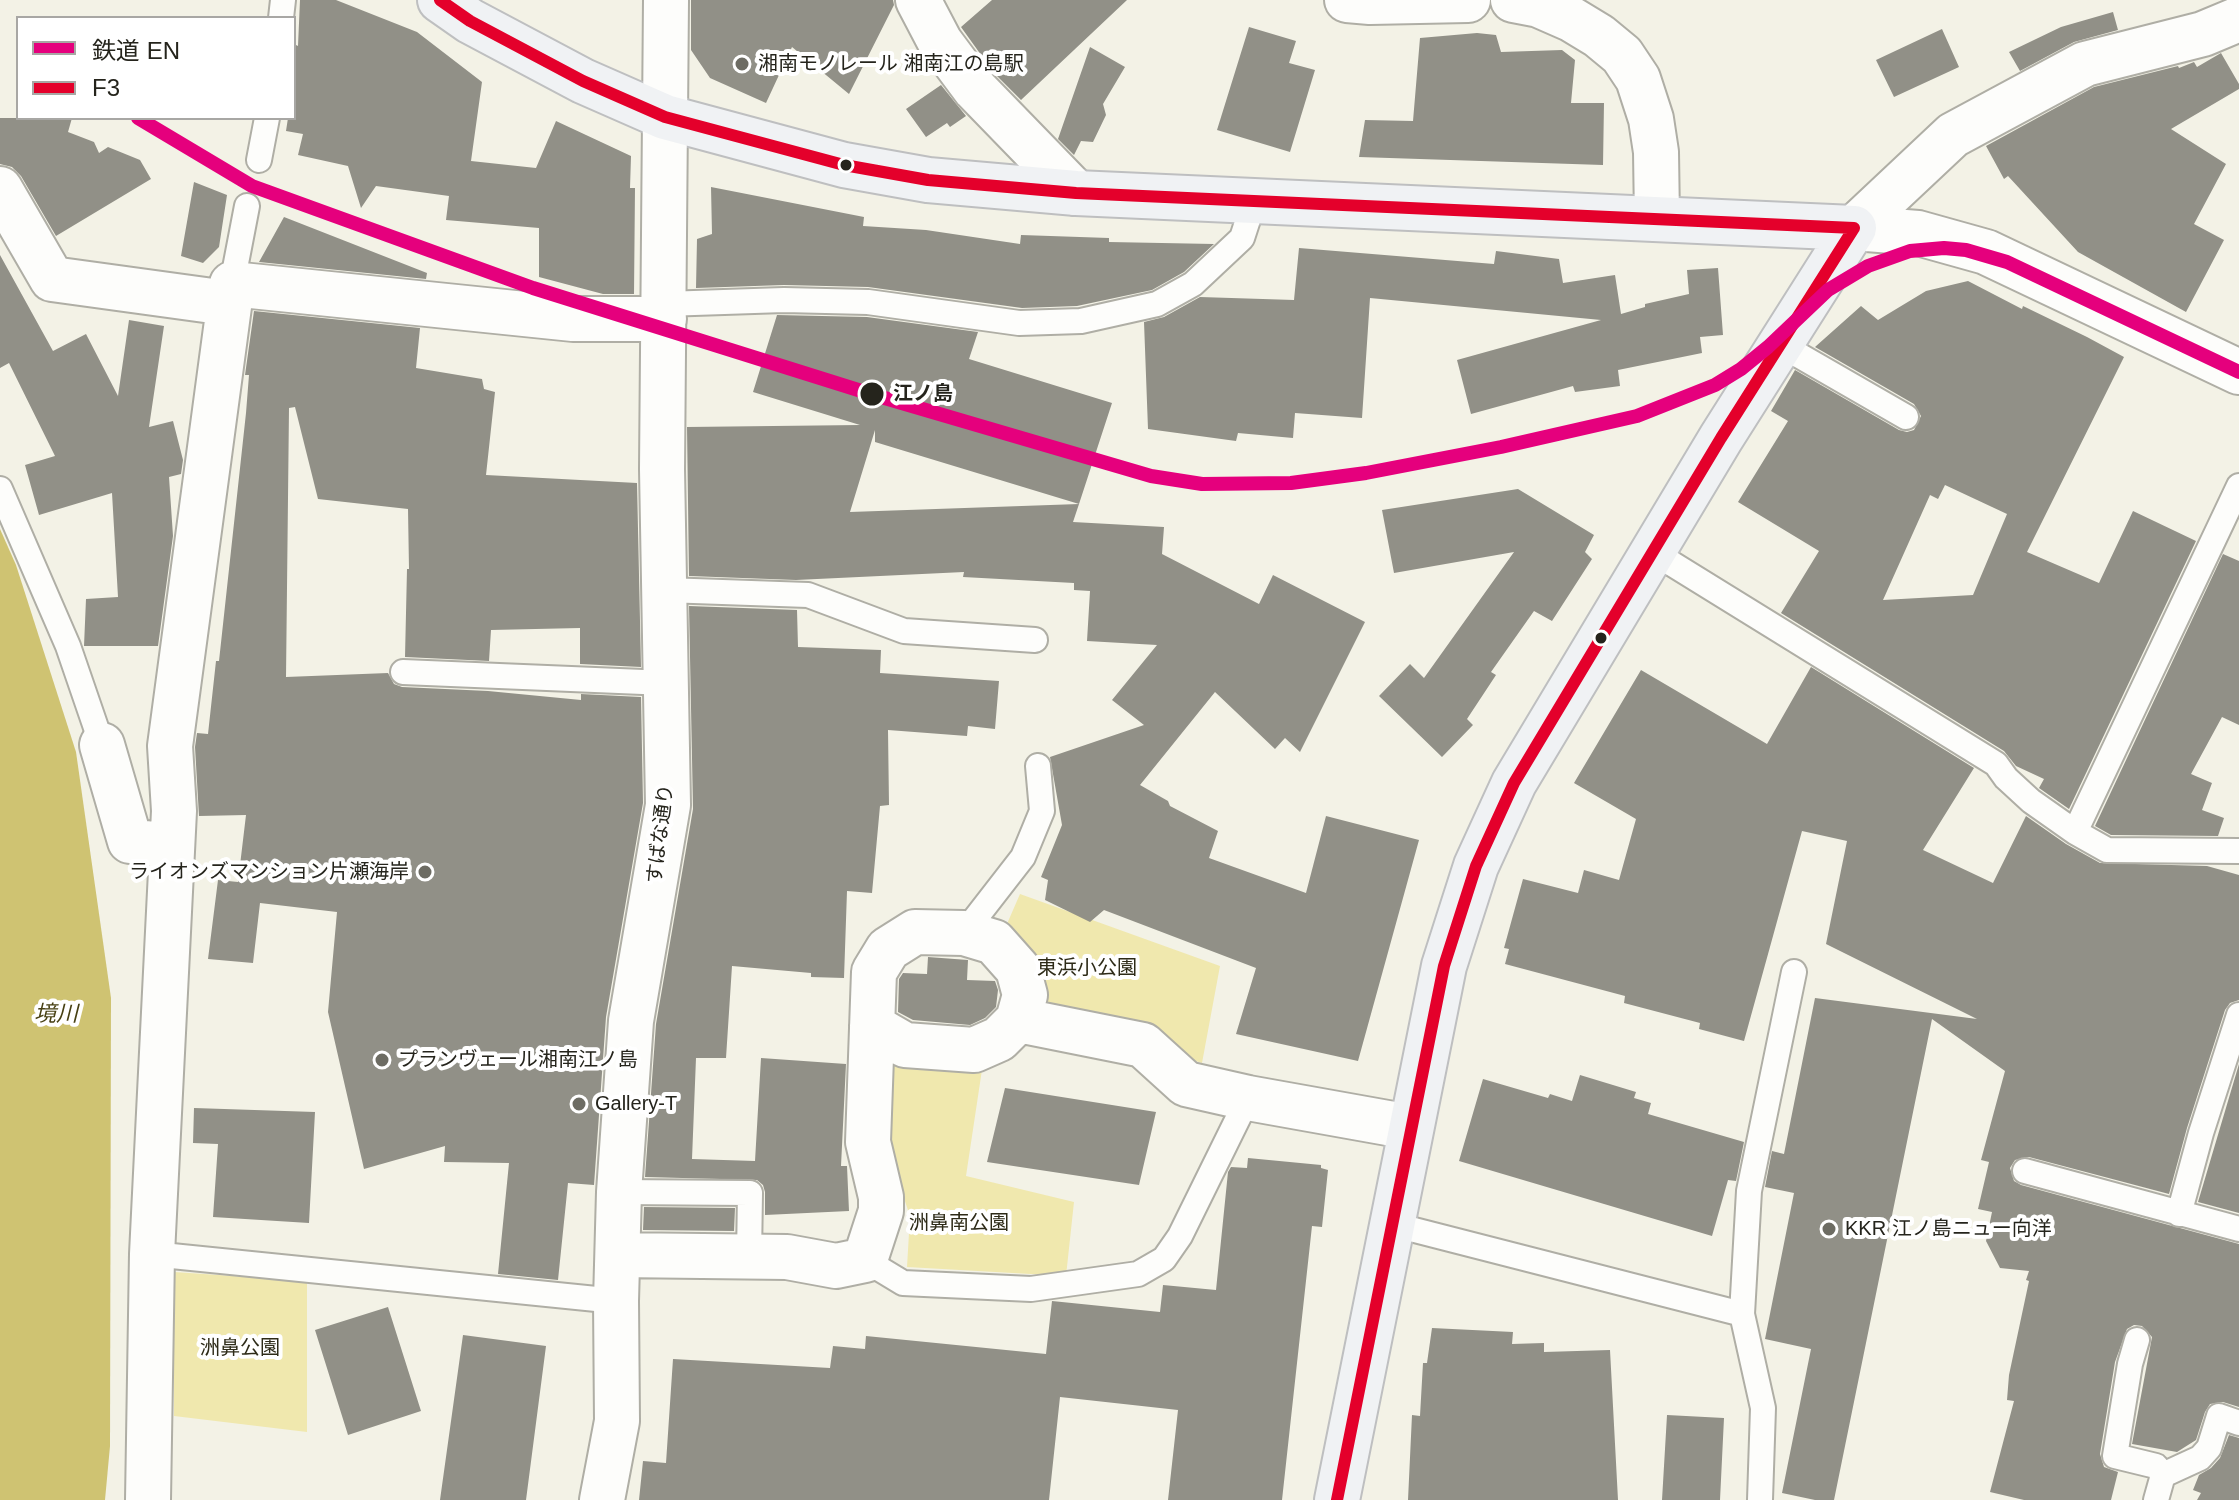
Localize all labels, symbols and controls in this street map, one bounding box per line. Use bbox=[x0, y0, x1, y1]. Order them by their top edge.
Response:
legend bbox=[16, 16, 296, 120]
text: 鉄道 EN bbox=[92, 37, 180, 64]
place label: 湘南モノレール 湘南江の島駅 bbox=[758, 52, 1024, 76]
marker: 湘南モノレール 湘南江の島駅 bbox=[733, 55, 751, 73]
text: F3 bbox=[92, 74, 120, 101]
unlabelled marker bbox=[838, 157, 854, 173]
marker: 江ノ島 bbox=[858, 380, 886, 408]
place label: 江ノ島 bbox=[893, 382, 953, 406]
unlabelled marker bbox=[1593, 630, 1609, 646]
street label: すばな通り bbox=[643, 783, 679, 885]
place label: ライオンズマンション片瀬海岸 bbox=[129, 860, 409, 884]
marker: ライオンズマンション片瀬海岸 bbox=[416, 863, 434, 881]
park label: 東浜小公園 bbox=[1037, 956, 1137, 980]
water label: 境川 bbox=[34, 1002, 78, 1028]
place label: プランヴェール湘南江ノ島 bbox=[398, 1048, 638, 1072]
marker: プランヴェール湘南江ノ島 bbox=[373, 1051, 391, 1069]
place label: Gallery-T bbox=[595, 1092, 677, 1116]
marker: Gallery-T bbox=[570, 1095, 588, 1113]
park label: 洲鼻南公園 bbox=[909, 1211, 1009, 1235]
place label: KKR 江ノ島ニュー向洋 bbox=[1845, 1217, 2052, 1241]
marker: KKR 江ノ島ニュー向洋 bbox=[1820, 1220, 1838, 1238]
park label: 洲鼻公園 bbox=[200, 1336, 280, 1360]

